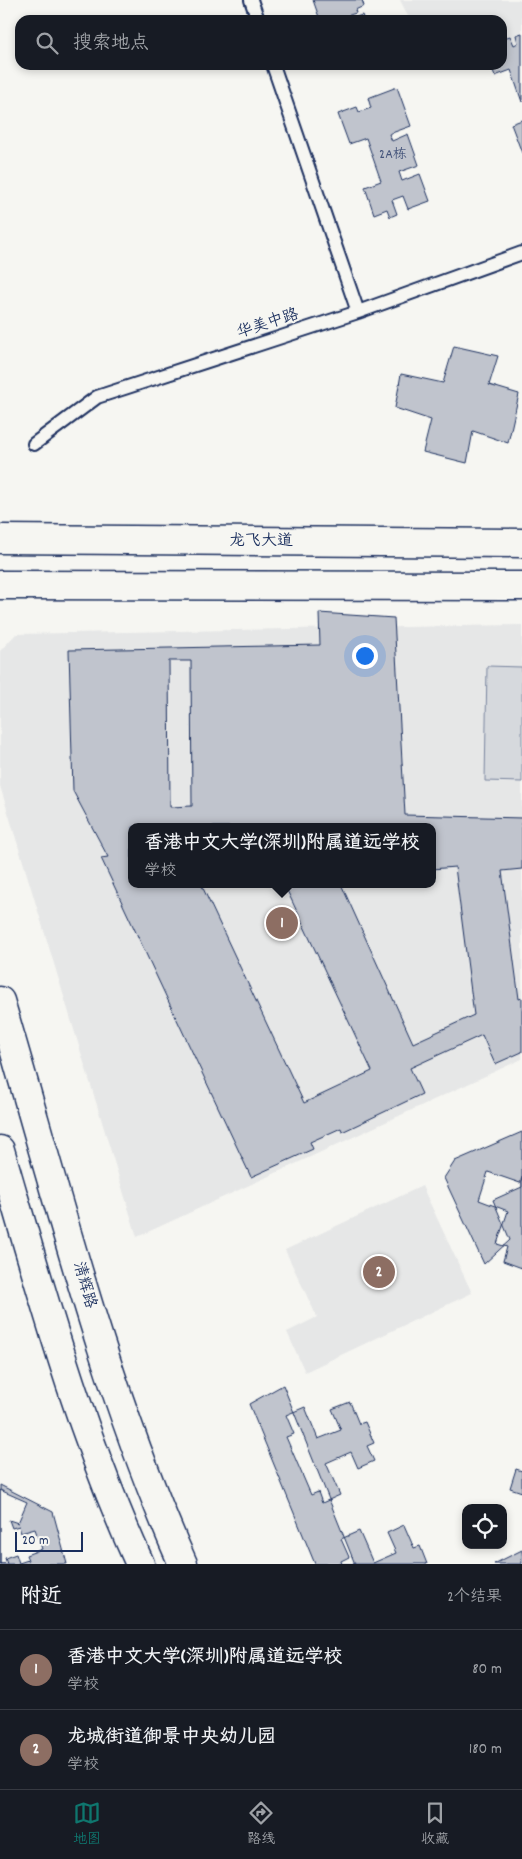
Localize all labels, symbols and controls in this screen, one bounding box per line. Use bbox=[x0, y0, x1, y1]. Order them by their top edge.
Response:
search box bbox=[15, 15, 507, 70]
icon: search bbox=[33, 29, 61, 57]
text: 搜索地点 bbox=[73, 31, 149, 58]
house number: 2A栋 bbox=[379, 145, 407, 165]
street label: 华美中路 bbox=[234, 303, 302, 345]
street label: 龙飞大道 bbox=[229, 530, 293, 553]
your location bbox=[352, 643, 378, 669]
popup bbox=[128, 823, 436, 888]
text: 香港中文大学(深圳)附属道远学校 bbox=[144, 831, 420, 858]
text: 学校 bbox=[144, 860, 176, 883]
pin: 1 bbox=[266, 904, 298, 942]
pin: 2 bbox=[363, 1253, 395, 1291]
street label: 清辉路 bbox=[66, 1259, 102, 1311]
map controls bbox=[462, 1504, 507, 1549]
button: locate bbox=[462, 1504, 507, 1549]
scale bar bbox=[15, 1529, 82, 1552]
text: 20 m bbox=[22, 1531, 49, 1551]
text: 附近 bbox=[20, 1583, 62, 1613]
text: 2个结果 bbox=[447, 1586, 502, 1609]
text: 香港中文大学(深圳)附属道远学校 bbox=[67, 1645, 343, 1672]
text: 1 bbox=[34, 1658, 38, 1681]
text: 80 m bbox=[472, 1658, 502, 1681]
text: 学校 bbox=[67, 1674, 99, 1697]
text: 龙城街道御景中央幼儿园 bbox=[67, 1725, 276, 1752]
text: 2 bbox=[33, 1738, 40, 1761]
text: 180 m bbox=[469, 1738, 502, 1761]
text: 学校 bbox=[67, 1754, 99, 1777]
tab: 地图 bbox=[73, 1799, 101, 1850]
tab: 路线 bbox=[247, 1799, 275, 1850]
tab: 收藏 bbox=[421, 1799, 449, 1850]

